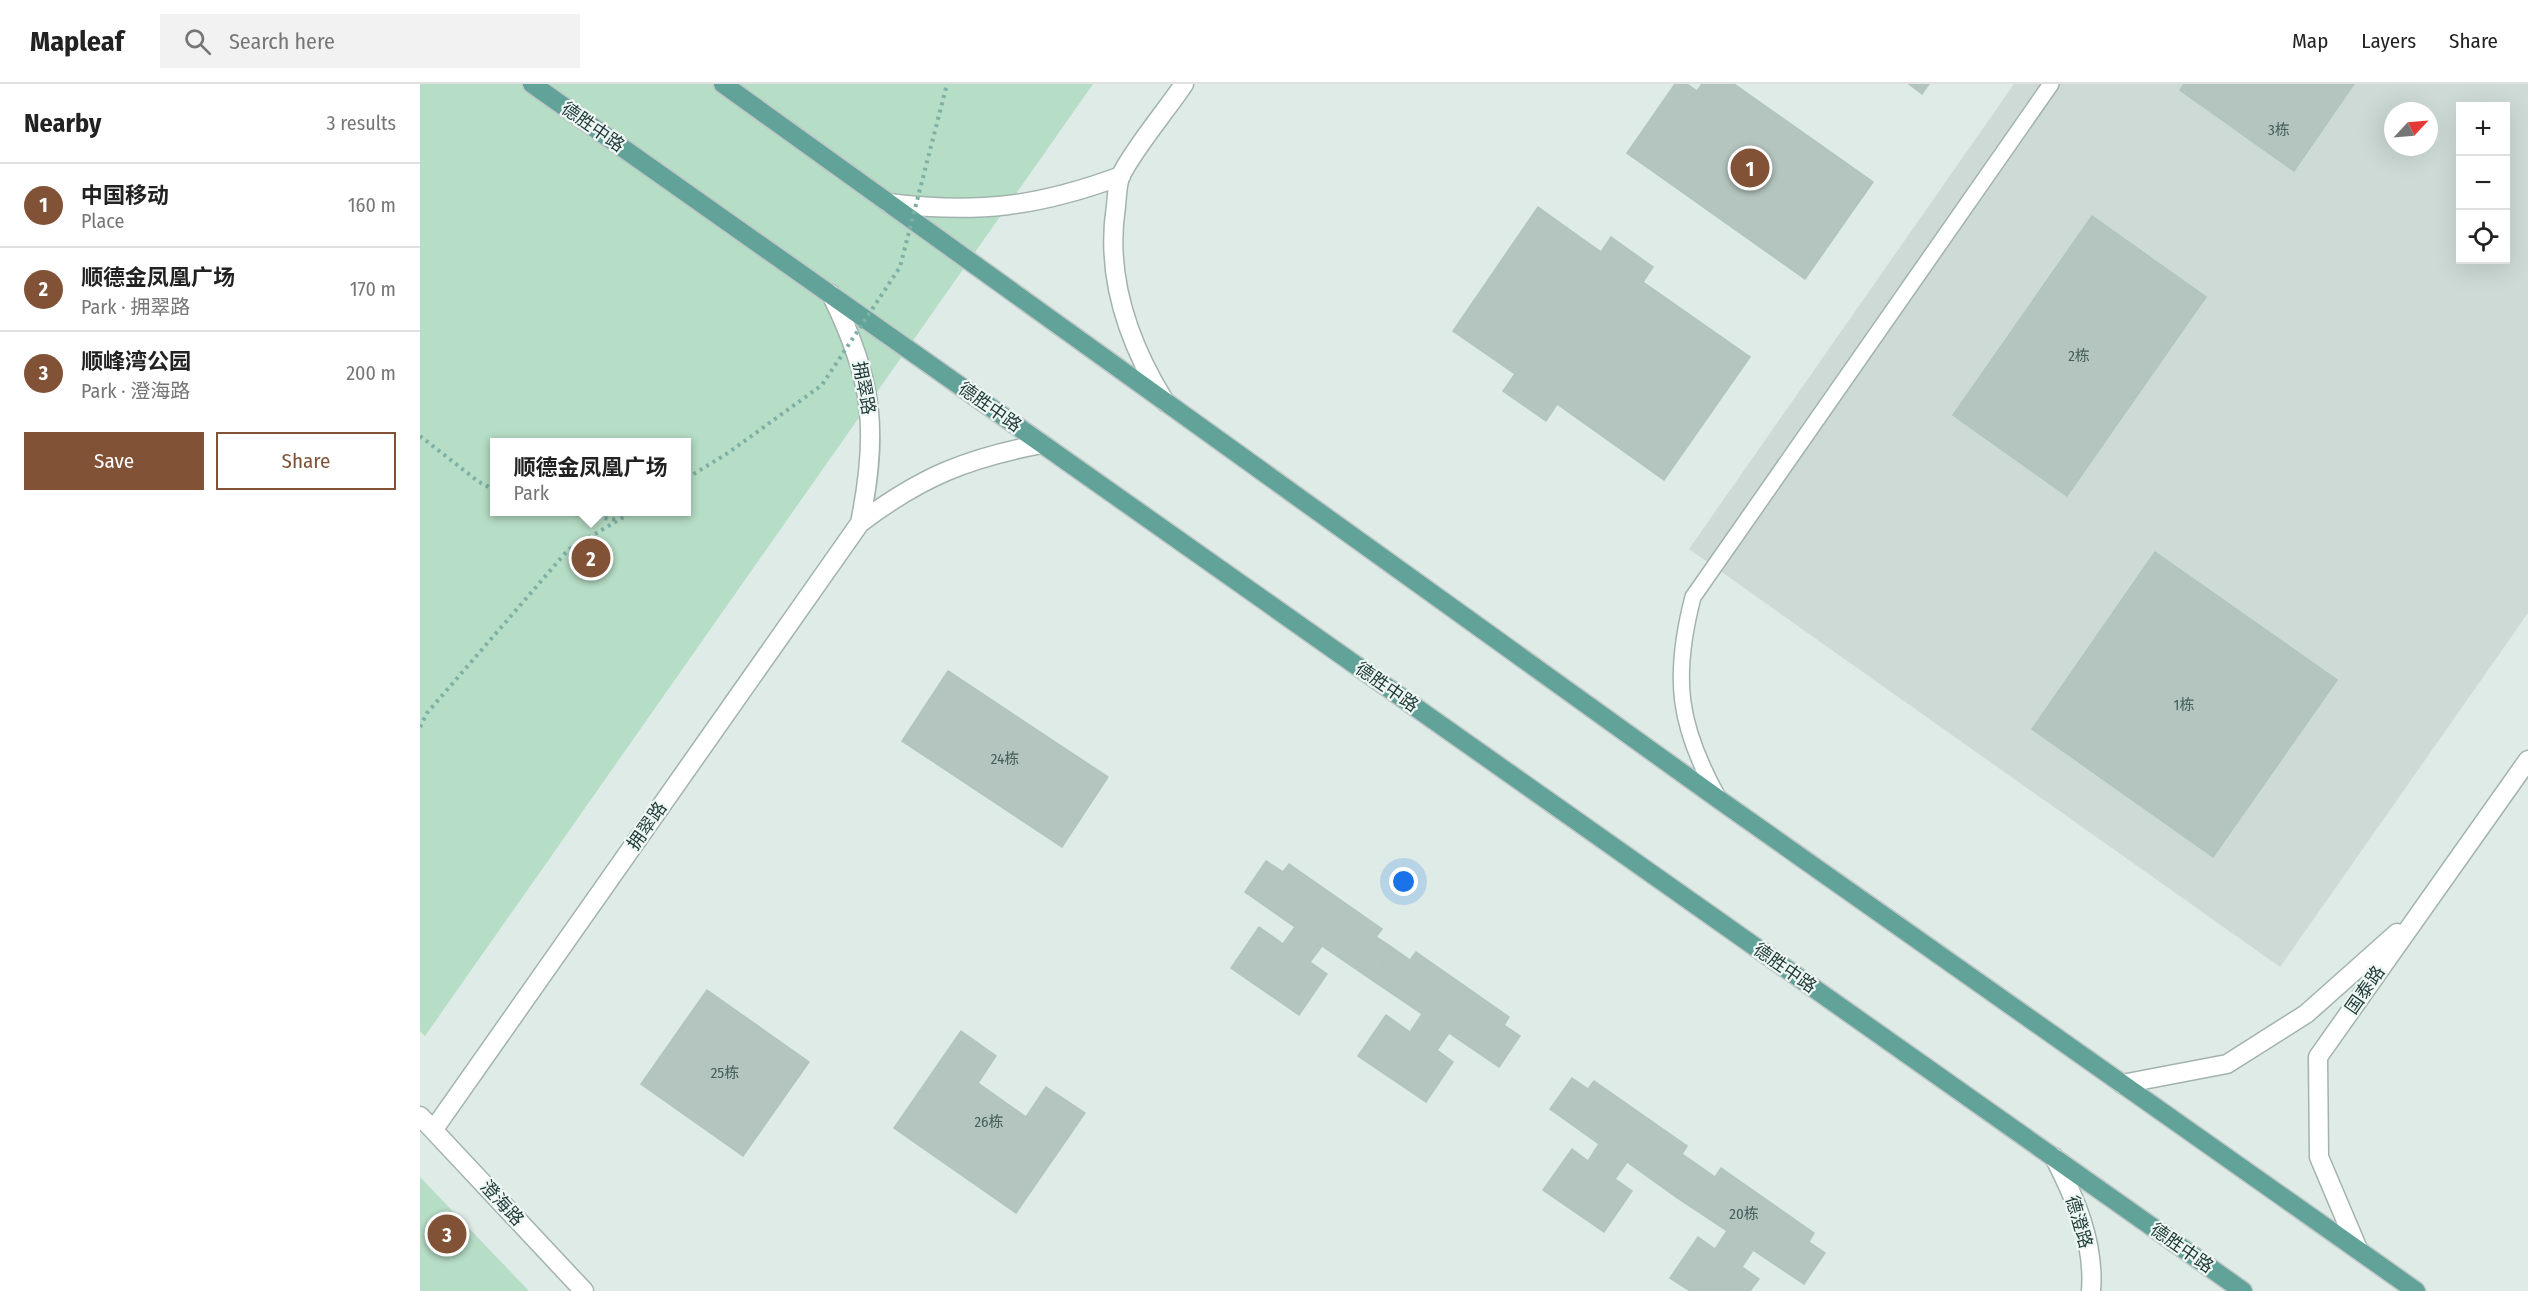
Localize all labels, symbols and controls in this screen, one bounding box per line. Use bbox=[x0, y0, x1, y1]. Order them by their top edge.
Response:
search box bbox=[160, 14, 580, 68]
text: Mapleaf bbox=[30, 25, 124, 58]
icon: search bbox=[181, 25, 214, 58]
text: Search here bbox=[229, 28, 335, 55]
text: Map bbox=[2292, 28, 2328, 54]
text: Layers bbox=[2361, 28, 2416, 54]
text: Share bbox=[2449, 28, 2498, 54]
street label: 德胜中路 bbox=[557, 97, 629, 157]
north arrow bbox=[2384, 102, 2438, 156]
map controls bbox=[2456, 102, 2510, 264]
button: + bbox=[2456, 102, 2510, 156]
text: Nearby bbox=[24, 108, 101, 139]
text: 3 results bbox=[327, 111, 396, 135]
house number: 3栋 bbox=[2268, 121, 2290, 139]
pin: 1 bbox=[1730, 146, 1770, 190]
button: − bbox=[2456, 156, 2510, 210]
text: 中国移动 bbox=[81, 182, 169, 209]
text: 1 bbox=[39, 193, 48, 217]
text: 160 m bbox=[348, 193, 396, 217]
text: Place bbox=[81, 209, 124, 233]
button: locate bbox=[2456, 210, 2510, 264]
text: 顺德金凤凰广场 bbox=[81, 264, 235, 291]
text: 2 bbox=[39, 277, 48, 301]
text: 170 m bbox=[350, 277, 396, 301]
text: Park · 拥翠路 bbox=[81, 295, 190, 319]
house number: 2栋 bbox=[2068, 347, 2090, 365]
text: 顺峰湾公园 bbox=[81, 348, 191, 375]
street label: 拥翠路 bbox=[848, 359, 880, 417]
text: 3 bbox=[39, 361, 48, 385]
text: 200 m bbox=[346, 361, 396, 385]
street label: 德胜中路 bbox=[954, 377, 1026, 437]
text: Park · 澄海路 bbox=[81, 379, 190, 403]
button: Save bbox=[24, 432, 204, 490]
button: Share bbox=[216, 432, 396, 490]
popup bbox=[490, 438, 691, 516]
text: 顺德金凤凰广场 bbox=[513, 454, 668, 481]
text: Park bbox=[513, 481, 549, 505]
pin: 2 bbox=[572, 536, 610, 580]
street label: 德胜中路 bbox=[1351, 657, 1423, 717]
house number: 1栋 bbox=[2174, 696, 2194, 714]
house number: 24栋 bbox=[991, 750, 1019, 768]
street label: 拥翠路 bbox=[623, 798, 671, 854]
your location bbox=[1389, 867, 1418, 896]
street label: 德胜中路 bbox=[1749, 938, 1821, 998]
street label: 国泰路 bbox=[2341, 962, 2389, 1018]
house number: 25栋 bbox=[711, 1064, 739, 1082]
house number: 26栋 bbox=[974, 1113, 1004, 1131]
street label: 澄海路 bbox=[476, 1176, 528, 1230]
street label: 德澄路 bbox=[2061, 1193, 2097, 1251]
house number: 20栋 bbox=[1729, 1205, 1759, 1223]
pin: 3 bbox=[428, 1212, 466, 1256]
street label: 德胜中路 bbox=[2146, 1218, 2218, 1278]

